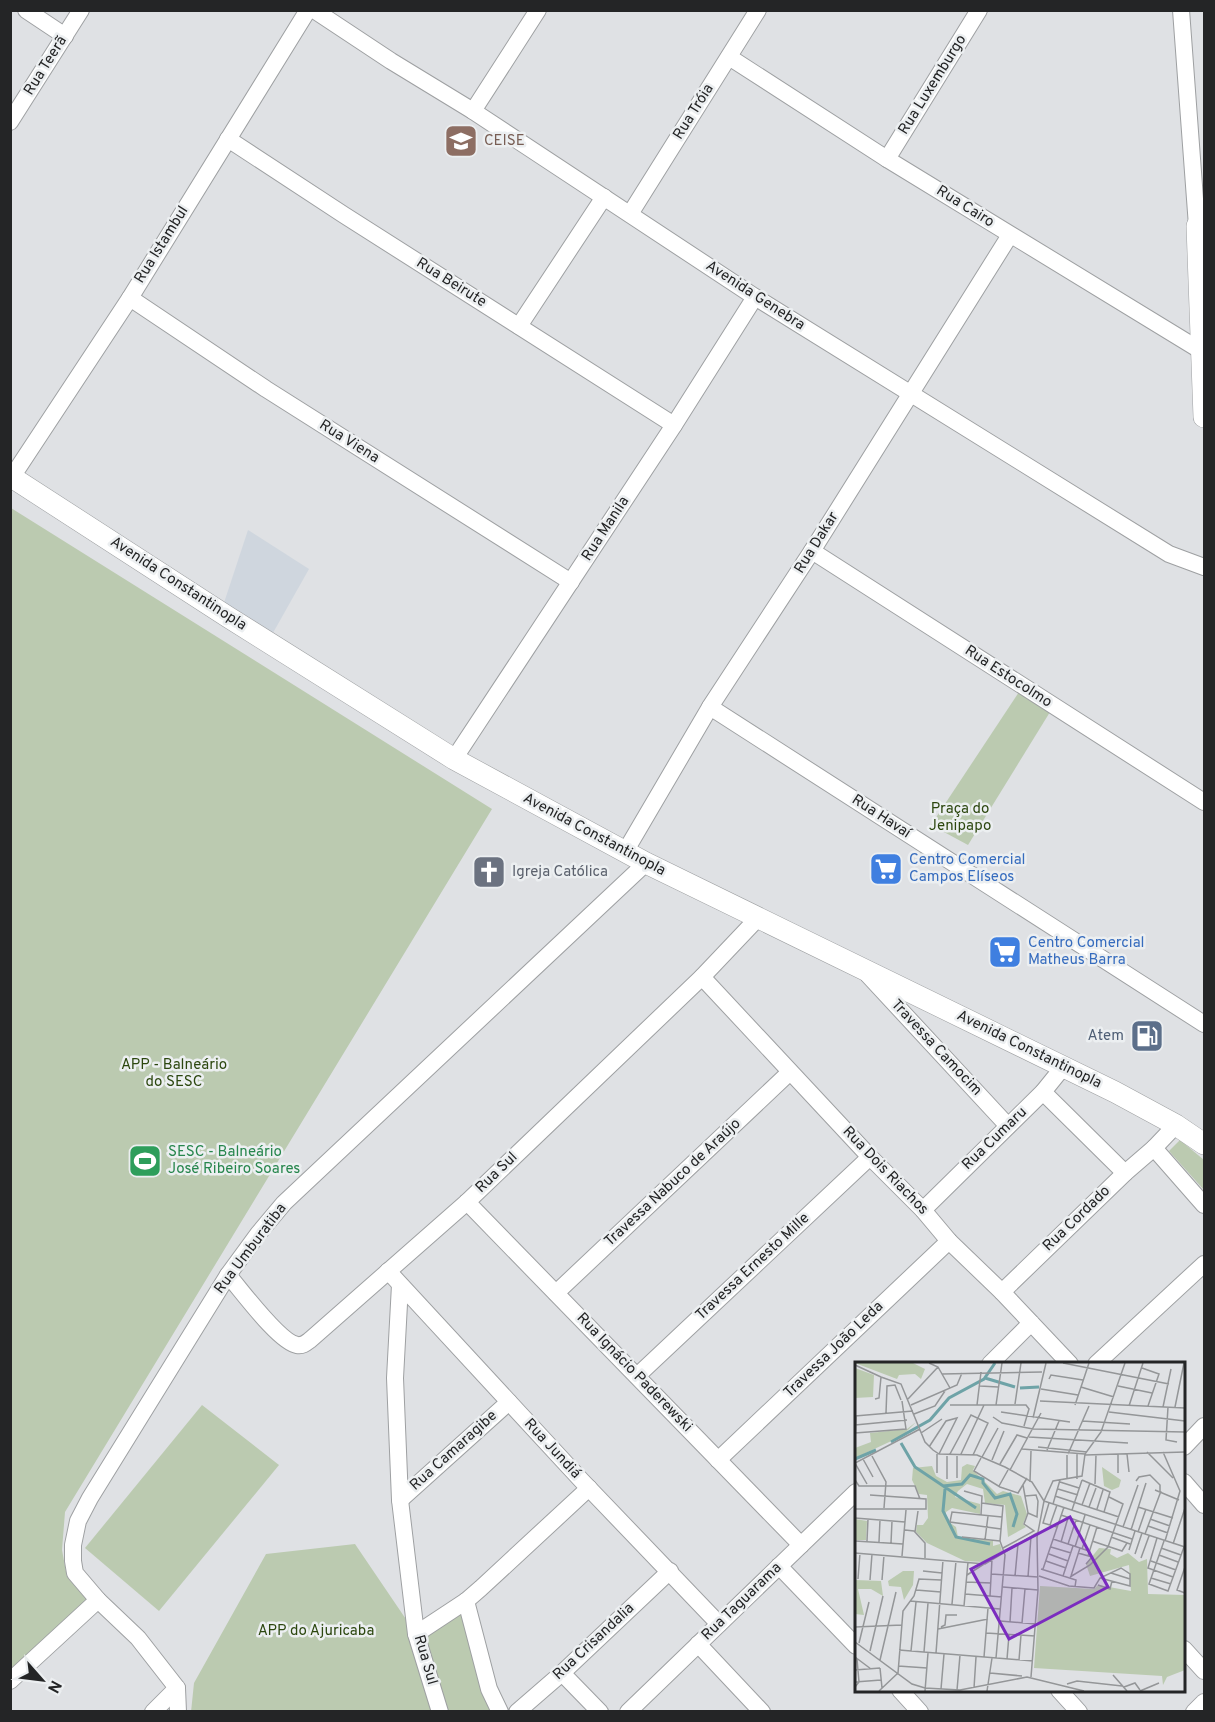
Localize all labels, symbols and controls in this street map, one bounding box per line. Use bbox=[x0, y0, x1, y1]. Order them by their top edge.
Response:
street label: Rua Luxemburgo bbox=[895, 32, 971, 138]
street label: Rua Teerã bbox=[20, 33, 72, 99]
street label: Rua Tróia bbox=[669, 81, 719, 143]
school or university icon: CEISE bbox=[443, 123, 479, 159]
place label: CEISE bbox=[484, 132, 525, 151]
street label: Rua Cairo bbox=[932, 182, 998, 232]
street label: Rua Istambul bbox=[131, 203, 193, 287]
street label: Rua Beirute bbox=[412, 254, 490, 312]
street label: Avenida Genebra bbox=[702, 257, 808, 335]
street label: Rua Viena bbox=[315, 416, 383, 468]
street label: Rua Manila bbox=[578, 493, 634, 565]
street label: Rua Dakar bbox=[791, 509, 843, 577]
street label: Avenida Constantinopla bbox=[106, 533, 250, 635]
street label: Rua Estocolmo bbox=[961, 642, 1055, 712]
street label: Avenida Constantinopla bbox=[519, 789, 669, 881]
street label: Rua Havaí bbox=[848, 791, 915, 844]
park label: Praça do Jenipapo bbox=[929, 800, 991, 836]
supermarket icon: Centro Comercial Campos Elíseos bbox=[868, 851, 904, 887]
place label: Centro Comercial Campos Elíseos bbox=[909, 851, 1025, 887]
church icon: Igreja Católica bbox=[471, 854, 507, 890]
place label: Igreja Católica bbox=[512, 863, 608, 882]
supermarket icon: Centro Comercial Matheus Barra bbox=[987, 934, 1023, 970]
place label: Centro Comercial Matheus Barra bbox=[1028, 934, 1144, 970]
street label: Travessa Camocim bbox=[886, 996, 986, 1100]
street label: Avenida Constantinopla bbox=[953, 1007, 1105, 1093]
fuel station icon: Atem bbox=[1129, 1018, 1165, 1054]
place label: Atem bbox=[1088, 1027, 1124, 1046]
park label: APP - Balneário do SESC bbox=[121, 1056, 227, 1092]
street label: Rua Cumaru bbox=[959, 1103, 1031, 1175]
street label: Travessa Nabuco de Araújo bbox=[601, 1115, 745, 1251]
street label: Rua Dois Riachos bbox=[838, 1123, 932, 1219]
sports icon: SESC - Balneário José Ribeiro Soares bbox=[127, 1143, 163, 1179]
place label: SESC - Balneário José Ribeiro Soares bbox=[168, 1143, 300, 1179]
street label: Rua Sul bbox=[472, 1148, 522, 1198]
street label: Rua Cordado bbox=[1039, 1182, 1115, 1256]
street label: Rua Umburatiba bbox=[211, 1200, 291, 1298]
street label: Travessa Ernesto Mille bbox=[692, 1209, 814, 1325]
street label: Travessa João Leda bbox=[780, 1298, 888, 1402]
street label: Rua Ignácio Paderewski bbox=[572, 1309, 696, 1437]
inset map bbox=[855, 1362, 1185, 1692]
street label: Rua Camaragibe bbox=[406, 1407, 502, 1495]
street label: Rua Jundiá bbox=[519, 1415, 585, 1483]
street label: Rua Taguarama bbox=[698, 1559, 786, 1645]
street label: Rua Crisandalia bbox=[549, 1599, 639, 1685]
park label: APP do Ajuricaba bbox=[258, 1622, 374, 1641]
street label: Rua Sul bbox=[409, 1633, 441, 1687]
north arrow bbox=[12, 1650, 72, 1710]
text: N bbox=[42, 1676, 65, 1696]

